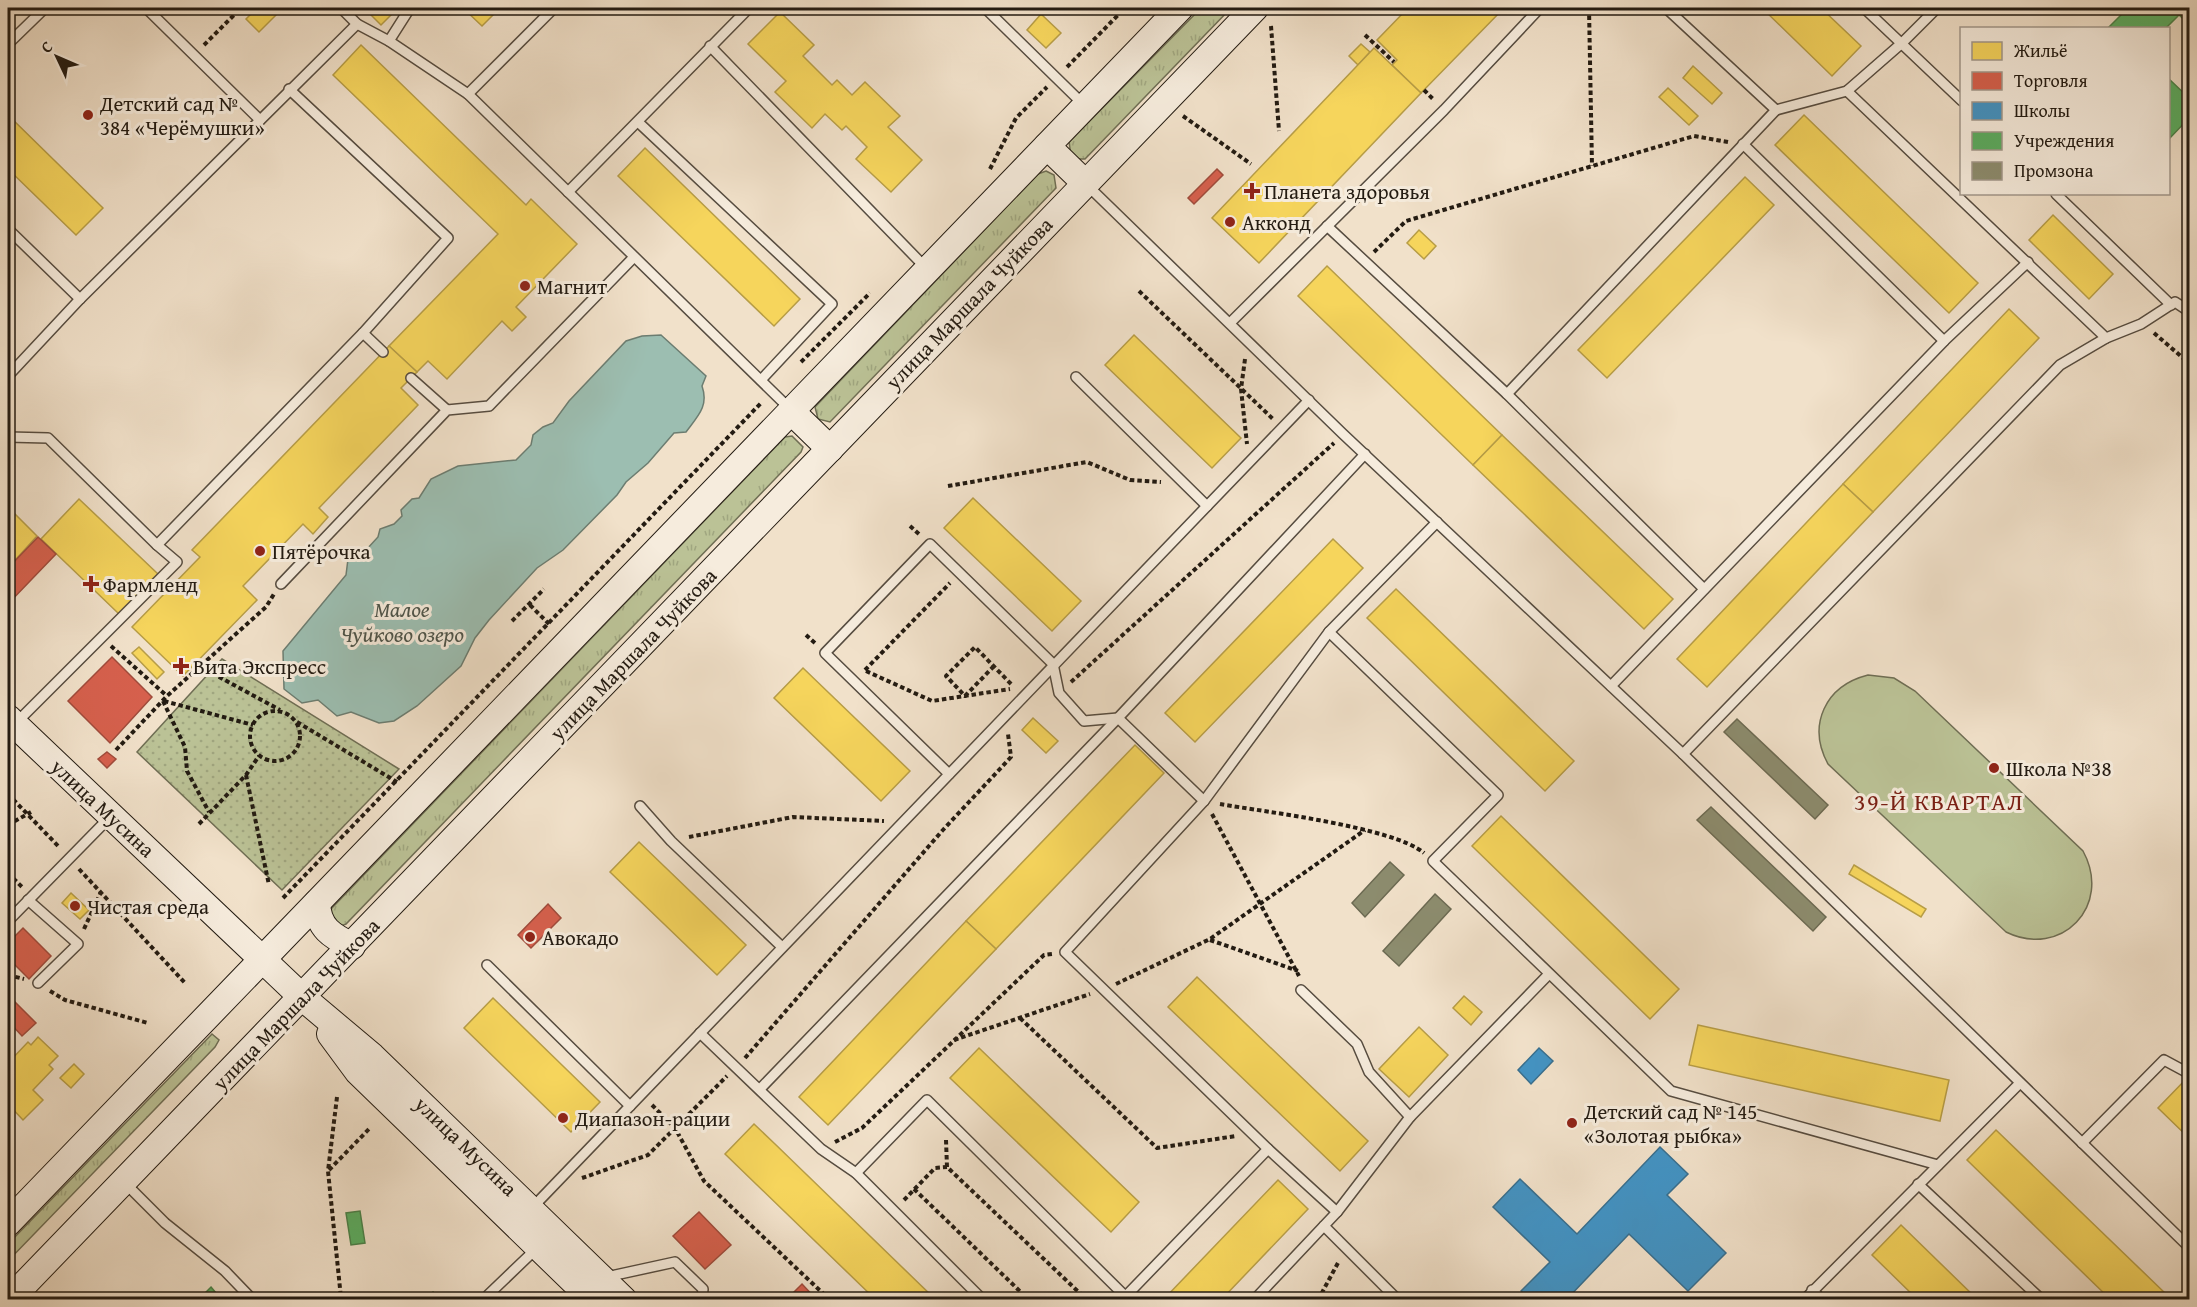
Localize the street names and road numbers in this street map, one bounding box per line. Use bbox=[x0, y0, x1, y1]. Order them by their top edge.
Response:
street label: улица Маршала Чуйкова bbox=[878, 210, 1060, 397]
street label: улица Маршала Чуйкова bbox=[542, 561, 724, 748]
street label: улица Мусина bbox=[43, 751, 162, 865]
street label: улица Маршала Чуйкова bbox=[205, 911, 387, 1098]
street label: улица Мусина bbox=[407, 1088, 524, 1203]

